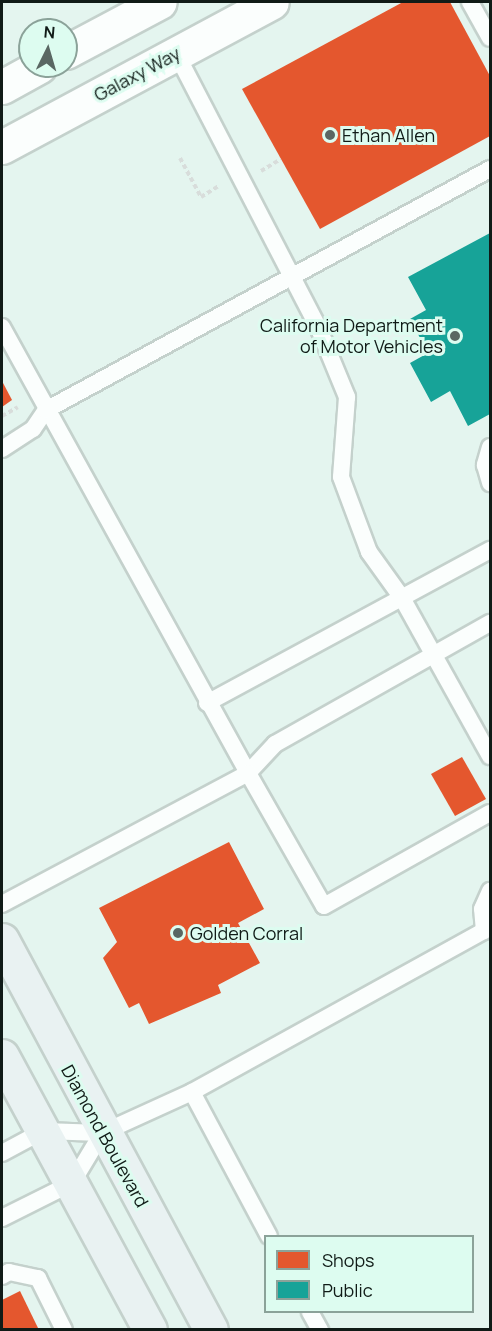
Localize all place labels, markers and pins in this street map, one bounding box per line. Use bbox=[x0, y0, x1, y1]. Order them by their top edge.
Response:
place label: Ethan Allen bbox=[342, 124, 435, 146]
marker: Ethan Allen bbox=[323, 128, 337, 142]
place label: California Department of Motor Vehicles bbox=[260, 315, 443, 358]
marker: California Department of Motor Vehicles bbox=[448, 329, 462, 343]
place label: Golden Corral bbox=[190, 922, 303, 944]
marker: Golden Corral bbox=[171, 926, 185, 940]

